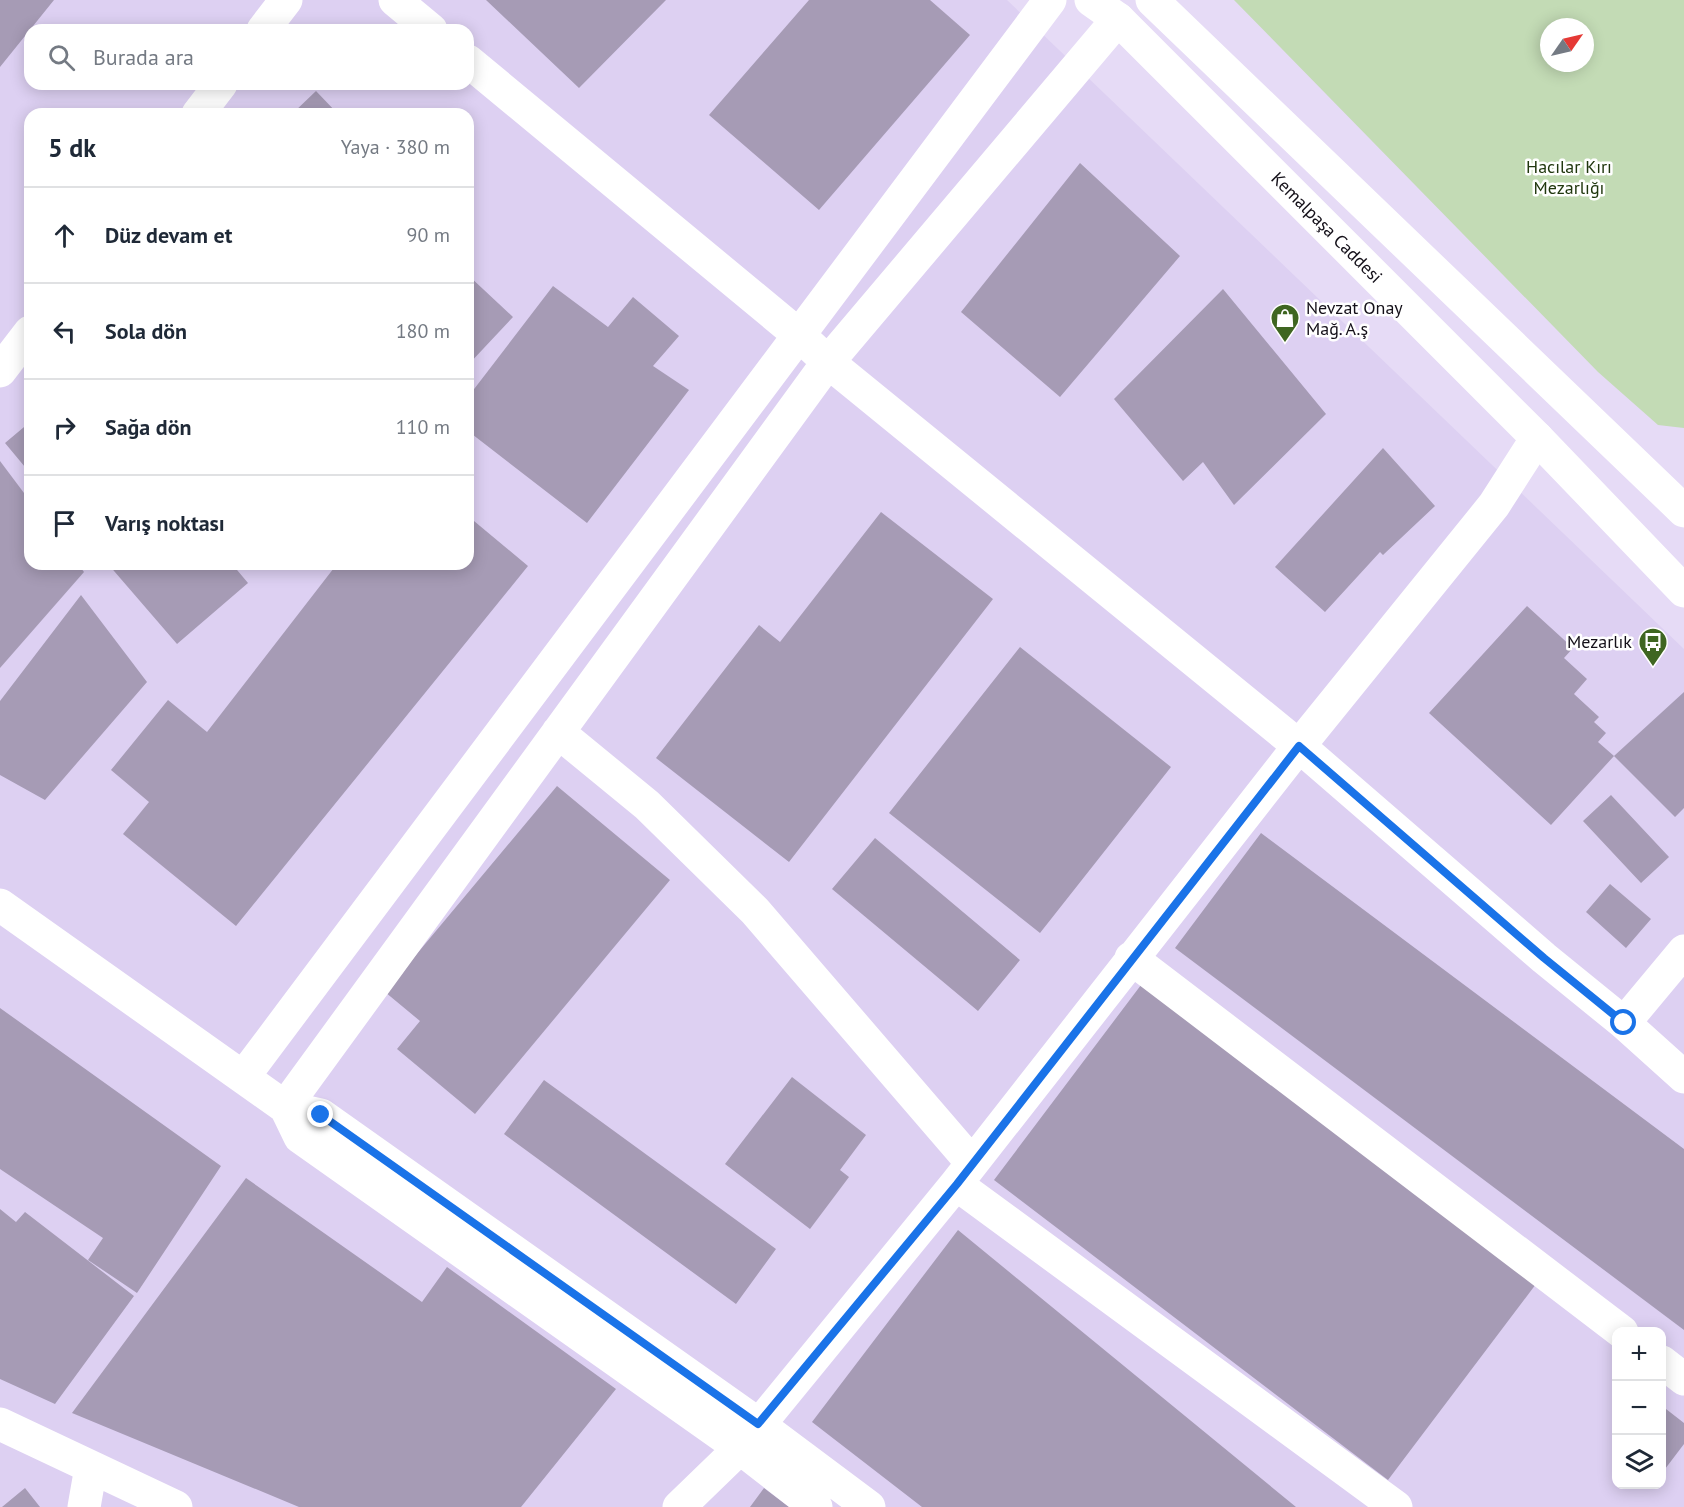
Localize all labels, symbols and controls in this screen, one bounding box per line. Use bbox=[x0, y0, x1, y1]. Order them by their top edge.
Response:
north arrow bbox=[1540, 18, 1594, 72]
search box bbox=[24, 24, 474, 90]
icon: search bbox=[45, 41, 78, 74]
text: Burada ara bbox=[93, 43, 194, 71]
text: 5 dk bbox=[48, 131, 96, 164]
text: Yaya · 380 m bbox=[341, 134, 450, 160]
park label: Hacılar Kırı Mezarlığı bbox=[1526, 155, 1612, 199]
street label: Kemalpaşa Caddesi bbox=[1266, 167, 1387, 288]
icon: ahead bbox=[48, 219, 81, 252]
text: Düz devam et bbox=[105, 221, 232, 249]
text: 90 m bbox=[407, 222, 450, 248]
place label: Nevzat Onay Mağ. A.ş bbox=[1306, 296, 1403, 340]
shop icon: Nevzat Onay Mağ. A.ş bbox=[1269, 302, 1301, 344]
icon: left bbox=[48, 315, 81, 348]
text: Sola dön bbox=[105, 317, 187, 345]
text: 180 m bbox=[396, 318, 450, 344]
icon: right bbox=[48, 411, 81, 444]
text: Sağa dön bbox=[105, 413, 192, 441]
text: 110 m bbox=[396, 414, 450, 440]
icon: arrive bbox=[48, 507, 81, 540]
text: Varış noktası bbox=[105, 509, 225, 537]
bus stop icon: Mezarlık bbox=[1637, 626, 1669, 668]
place label: Mezarlık bbox=[1567, 630, 1632, 653]
route start bbox=[1610, 1009, 1636, 1035]
route end bbox=[307, 1101, 333, 1127]
map controls bbox=[1612, 1327, 1666, 1489]
button: + bbox=[1612, 1327, 1666, 1381]
button: − bbox=[1612, 1381, 1666, 1435]
button: layers bbox=[1612, 1435, 1666, 1489]

